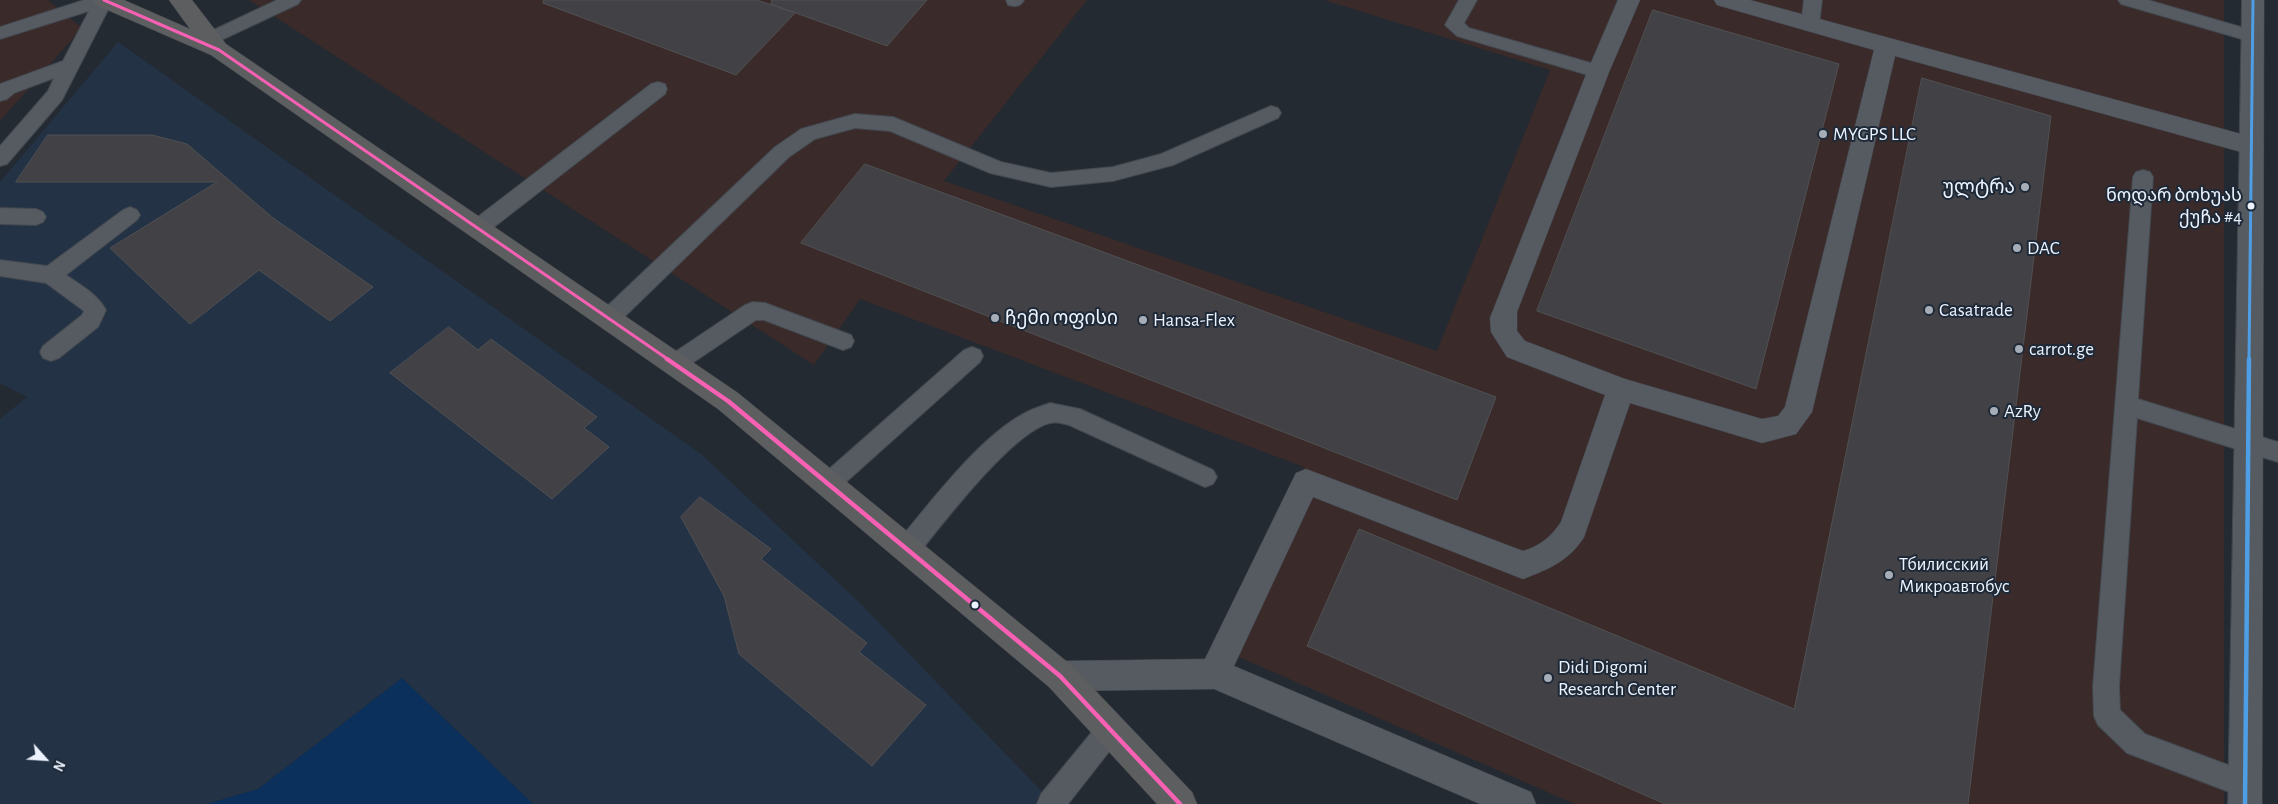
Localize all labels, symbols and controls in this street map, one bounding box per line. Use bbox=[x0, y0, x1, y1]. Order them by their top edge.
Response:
place label: MYGPS LLC bbox=[1833, 123, 1916, 145]
marker: MYGPS LLC bbox=[1817, 128, 1829, 140]
place label: ულტრა bbox=[1943, 176, 2015, 198]
marker: ულტრა bbox=[2019, 181, 2031, 193]
place label: ნოდარ ბოხუას ქუჩა #4 bbox=[2106, 185, 2242, 228]
marker: ნოდარ ბოხუას ქუჩა #4 bbox=[2246, 201, 2256, 211]
place label: DAC bbox=[2027, 237, 2060, 259]
marker: DAC bbox=[2011, 242, 2023, 254]
place label: Casatrade bbox=[1939, 299, 2013, 321]
marker: Casatrade bbox=[1923, 304, 1935, 316]
place label: ჩემი ოფისი bbox=[1005, 307, 1118, 329]
place label: Hansa-Flex bbox=[1153, 309, 1235, 331]
marker: ჩემი ოფისი bbox=[989, 312, 1001, 324]
marker: Hansa-Flex bbox=[1137, 314, 1149, 326]
place label: carrot.ge bbox=[2029, 338, 2094, 360]
marker: carrot.ge bbox=[2013, 343, 2025, 355]
place label: AzRy bbox=[2004, 400, 2041, 422]
marker: AzRy bbox=[1988, 405, 2000, 417]
place label: Тбилисский Микроавтобус bbox=[1899, 553, 2010, 597]
marker: Тбилисский Микроавтобус bbox=[1883, 569, 1895, 581]
unlabelled marker bbox=[970, 600, 980, 610]
place label: Didi Digomi Research Center bbox=[1558, 656, 1676, 700]
marker: Didi Digomi Research Center bbox=[1542, 672, 1554, 684]
north arrow bbox=[20, 734, 70, 784]
text: N bbox=[50, 758, 67, 773]

